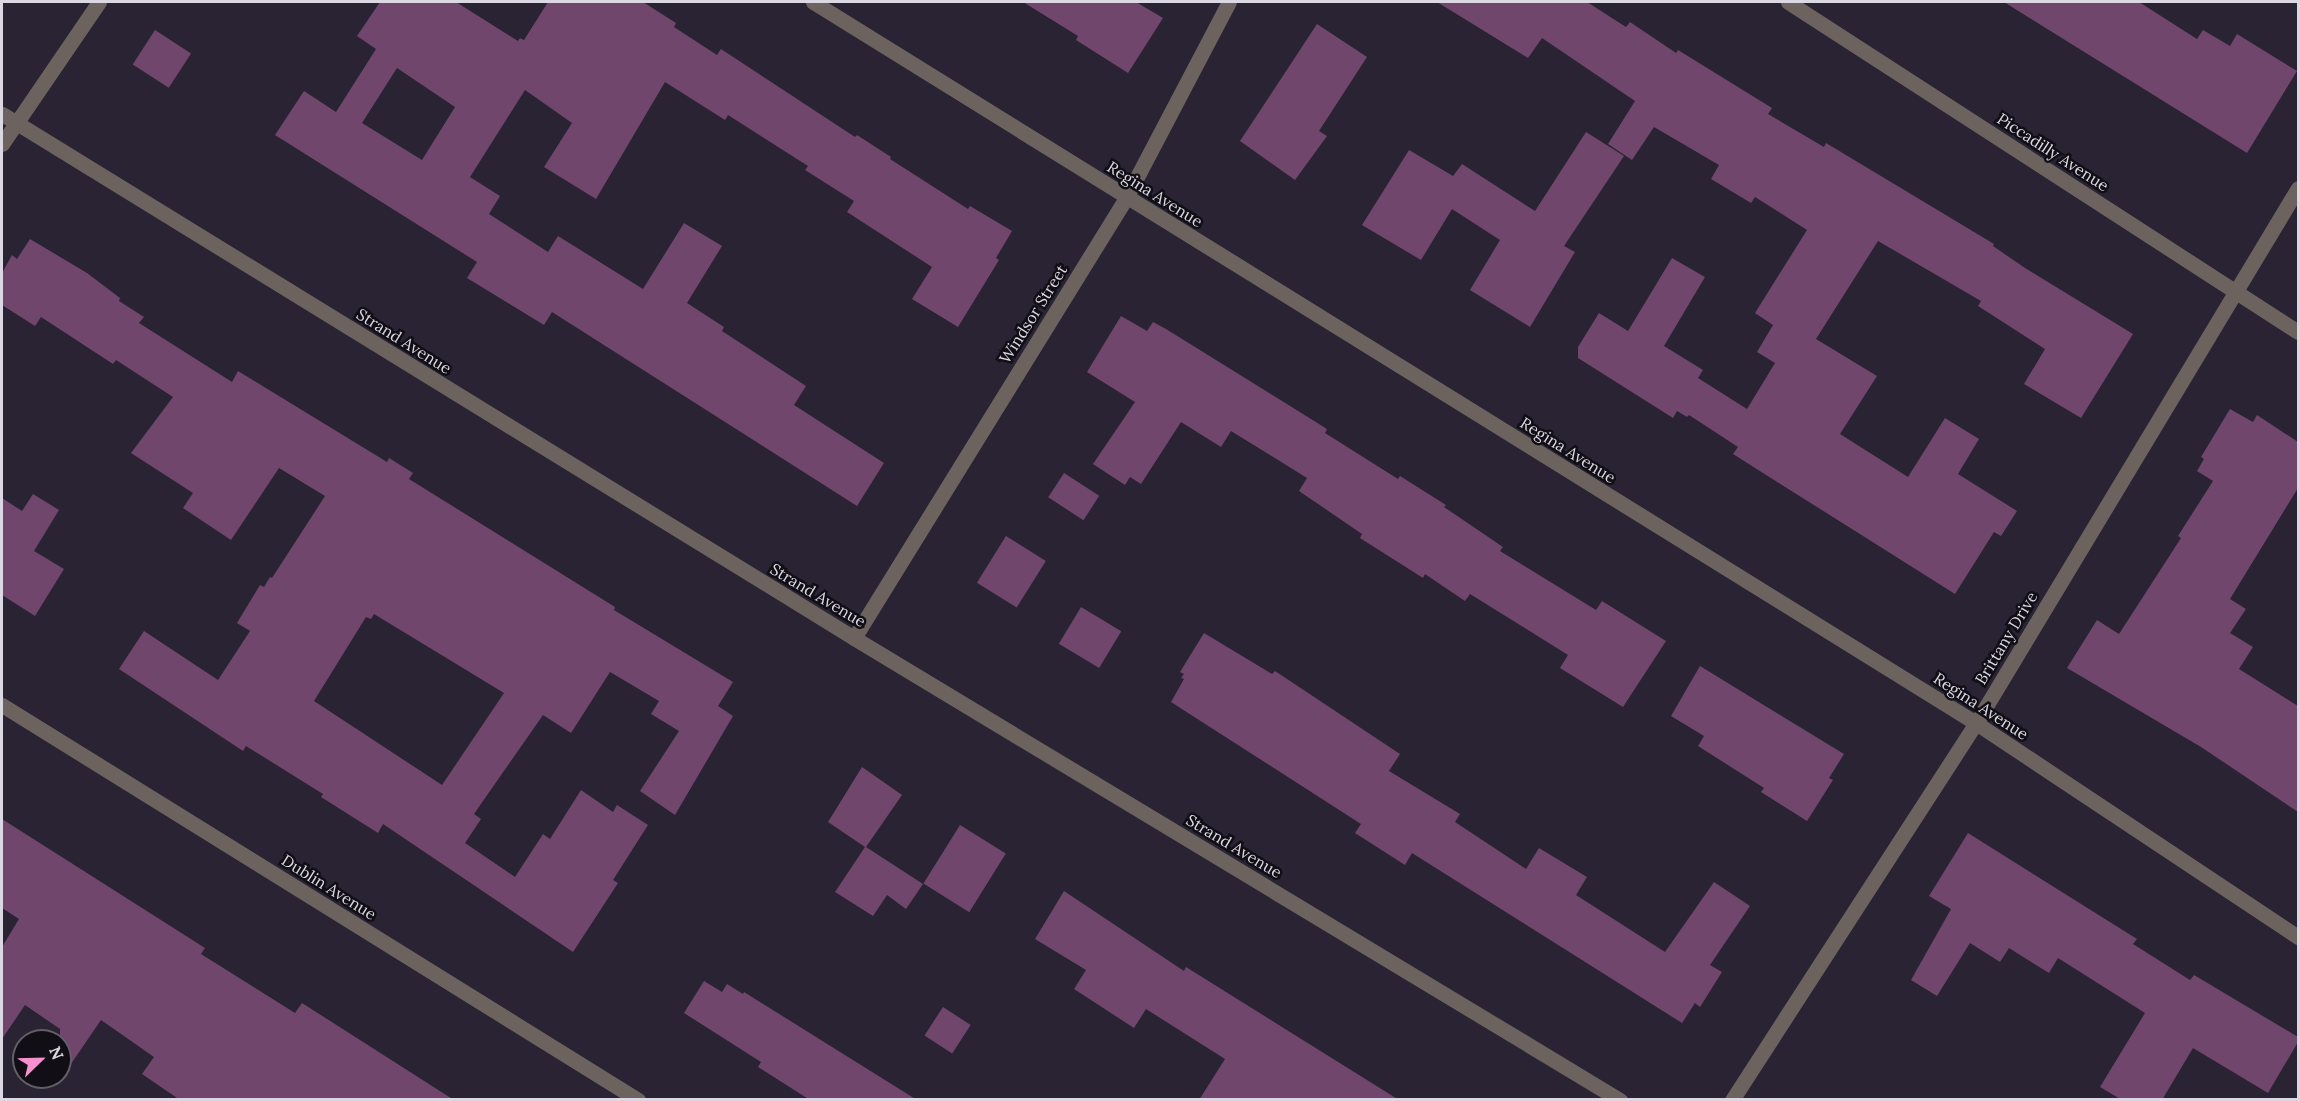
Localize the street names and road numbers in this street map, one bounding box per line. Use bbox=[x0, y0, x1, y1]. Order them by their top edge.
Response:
street label: Piccadilly Avenue bbox=[1994, 109, 2112, 195]
street label: Regina Avenue bbox=[1104, 157, 1206, 231]
street label: Windsor Street bbox=[995, 261, 1071, 367]
street label: Strand Avenue bbox=[353, 304, 455, 378]
street label: Regina Avenue bbox=[1517, 413, 1619, 487]
street label: Strand Avenue bbox=[767, 559, 869, 631]
street label: Brittany Drive bbox=[1971, 588, 2041, 688]
street label: Regina Avenue bbox=[1930, 668, 2032, 744]
street label: Strand Avenue bbox=[1183, 810, 1285, 882]
street label: Dublin Avenue bbox=[278, 850, 380, 924]

